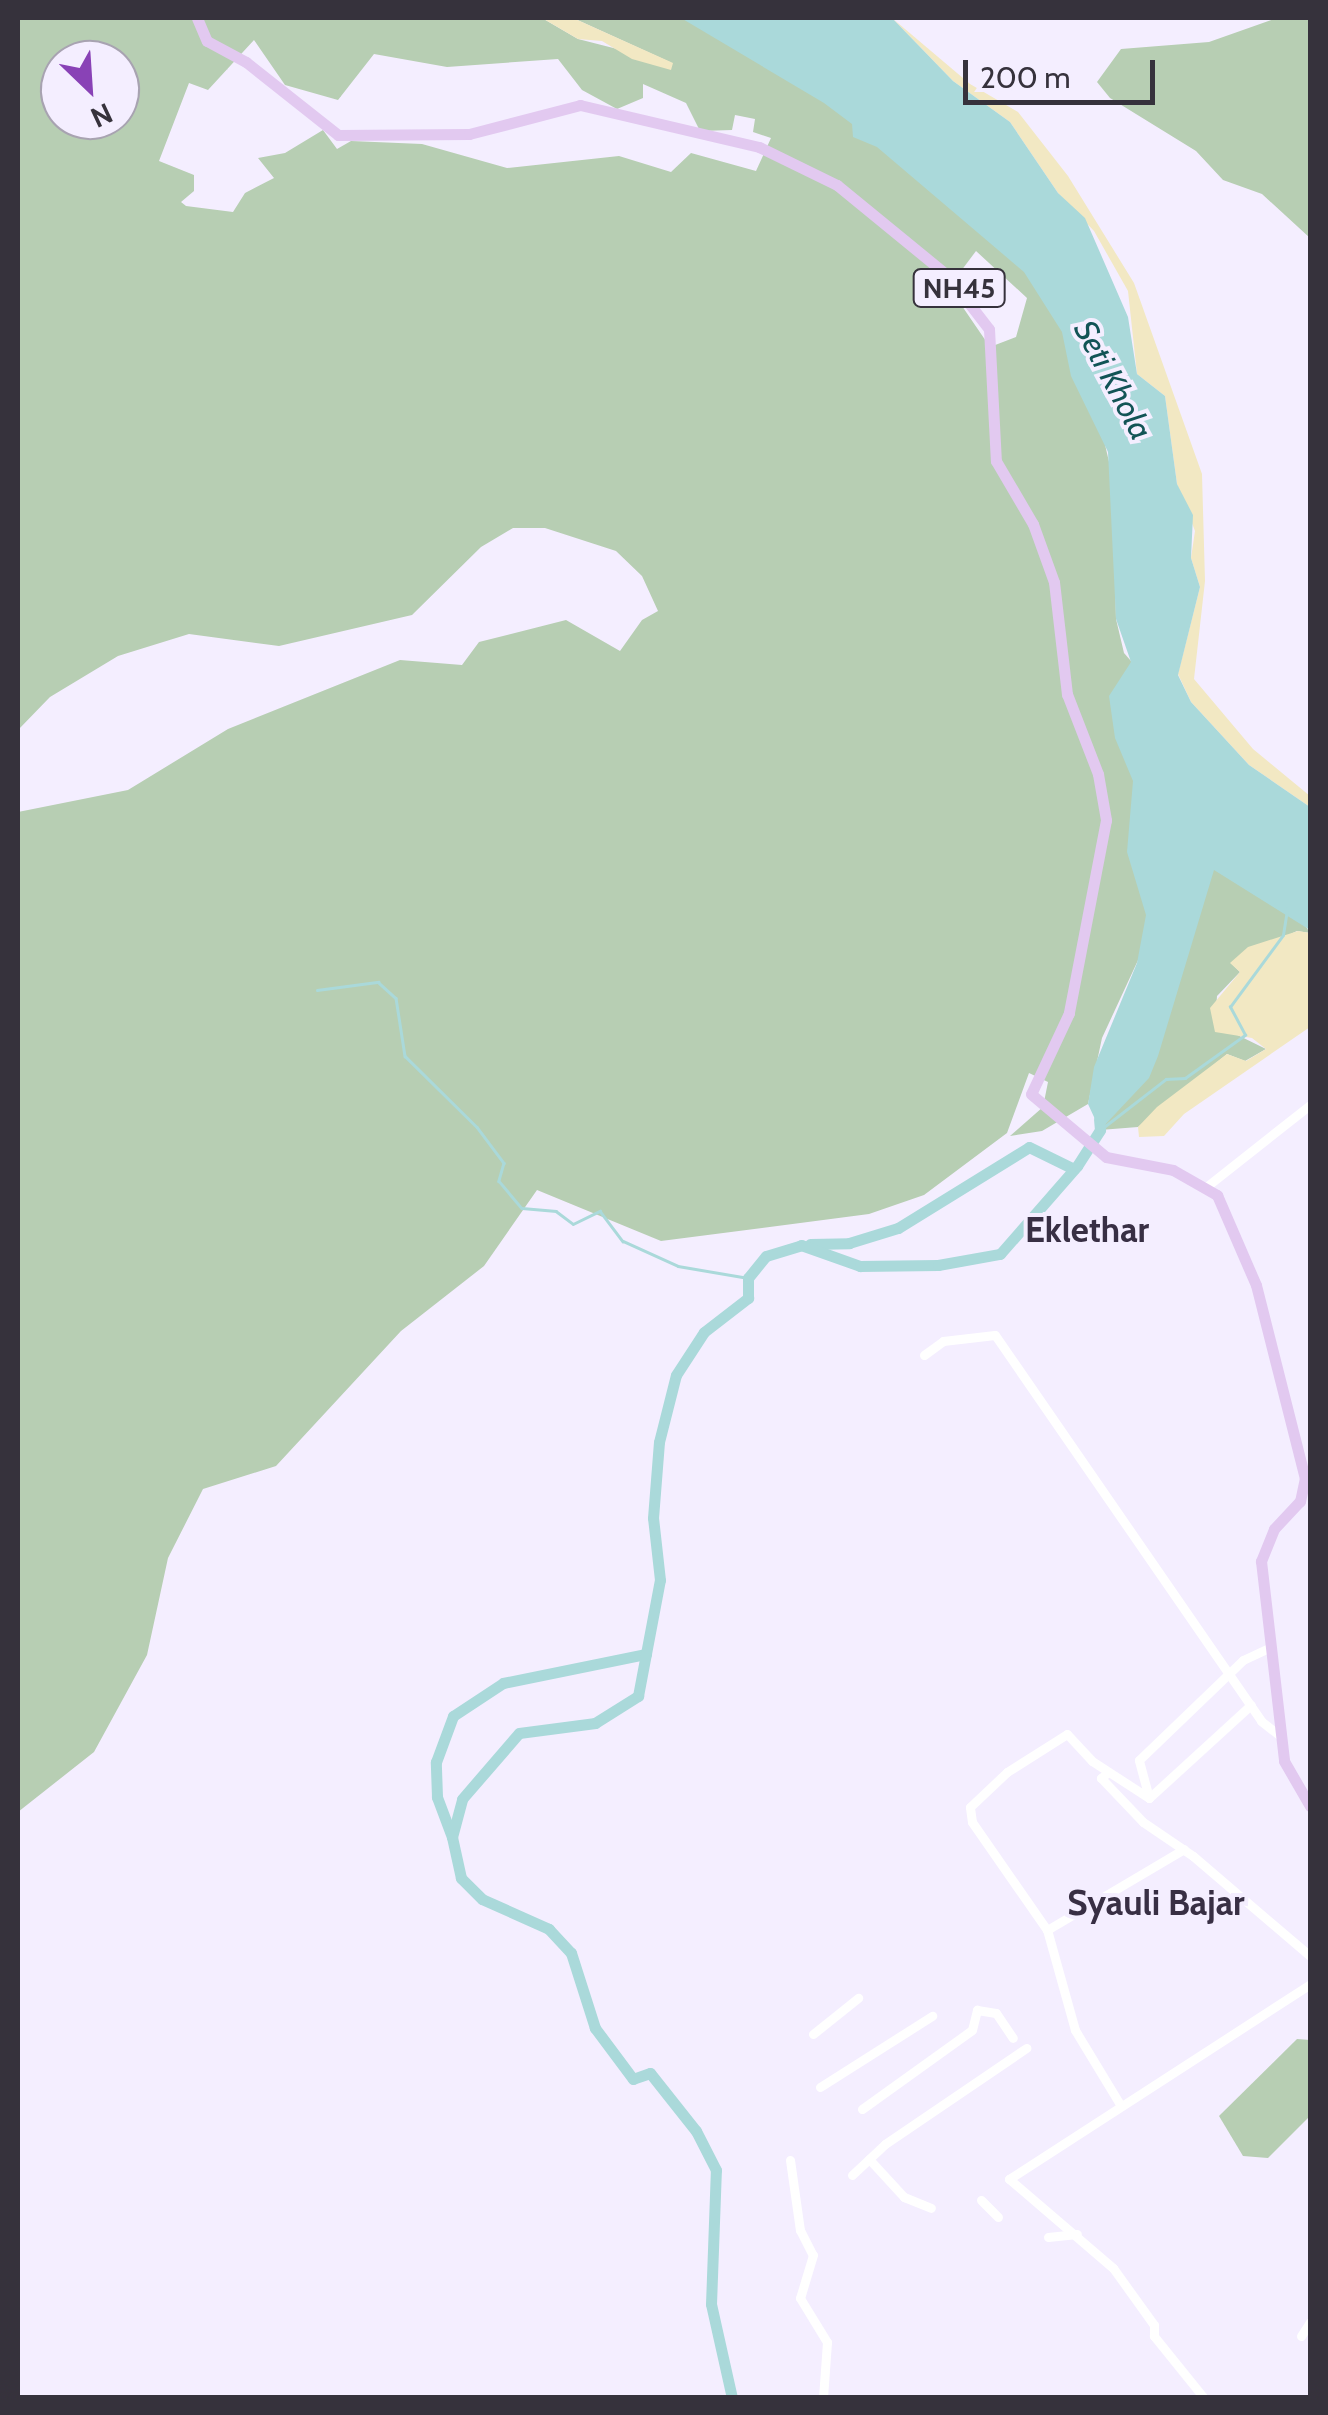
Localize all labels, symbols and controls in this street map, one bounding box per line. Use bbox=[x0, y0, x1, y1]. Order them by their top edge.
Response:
north arrow bbox=[40, 40, 140, 140]
scale bar bbox=[968, 40, 1160, 102]
text: 200 m bbox=[980, 59, 1071, 96]
text: N bbox=[86, 96, 118, 135]
road number: NH45 bbox=[912, 265, 1006, 311]
water label: Seti Khola bbox=[1066, 314, 1160, 446]
district label: Eklethar bbox=[1025, 1209, 1149, 1251]
district label: Syauli Bajar bbox=[1067, 1882, 1245, 1924]

